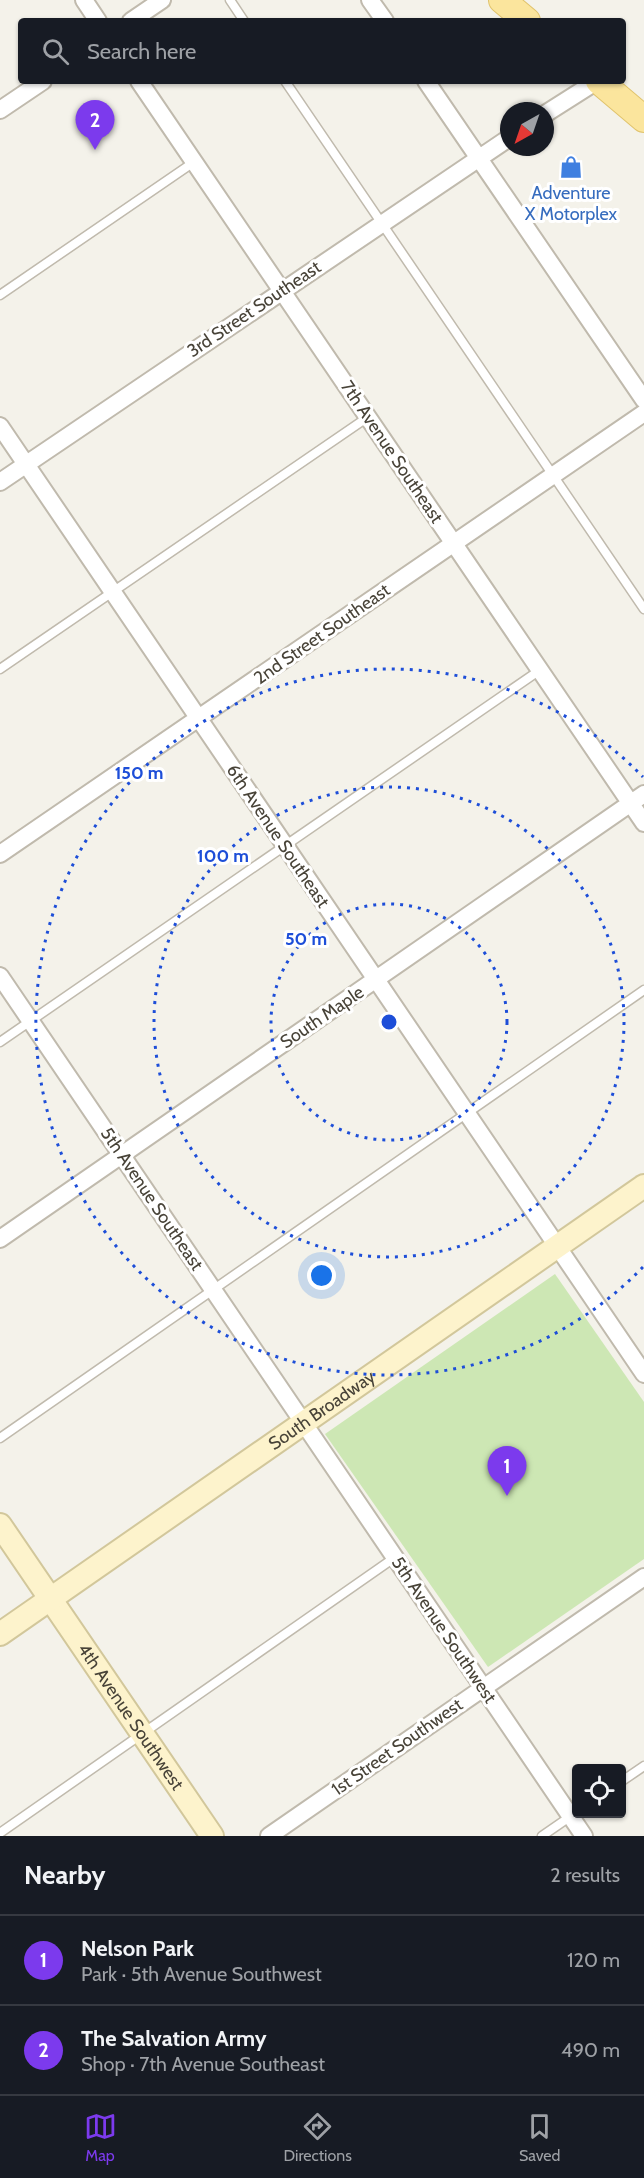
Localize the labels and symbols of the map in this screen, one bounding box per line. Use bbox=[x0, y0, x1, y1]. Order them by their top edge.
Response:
pin: 2 bbox=[76, 100, 115, 150]
north arrow bbox=[500, 102, 554, 156]
shop icon: Adventure X Motorplex bbox=[558, 154, 584, 180]
place label: Adventure X Motorplex bbox=[525, 182, 618, 225]
street label: 3rd Street Southeast bbox=[183, 256, 325, 362]
street label: 7th Avenue Southeast bbox=[336, 377, 448, 527]
street label: 2nd Street Southeast bbox=[250, 579, 394, 689]
street label: 6th Avenue Southeast bbox=[222, 760, 334, 912]
text: 150 m bbox=[115, 762, 163, 784]
text: 100 m bbox=[197, 845, 249, 867]
text: 50 m bbox=[285, 928, 327, 950]
street label: South Maple bbox=[276, 981, 368, 1053]
centre of rings bbox=[379, 1012, 399, 1032]
street label: 5th Avenue Southeast bbox=[96, 1123, 208, 1275]
your location bbox=[307, 1261, 336, 1290]
street label: South Broadway bbox=[264, 1365, 379, 1455]
pin: 1 bbox=[488, 1446, 526, 1496]
street label: 5th Avenue Southwest bbox=[387, 1553, 501, 1707]
street label: 4th Avenue Southwest bbox=[73, 1639, 188, 1794]
street label: 1st Street Southwest bbox=[327, 1694, 467, 1800]

